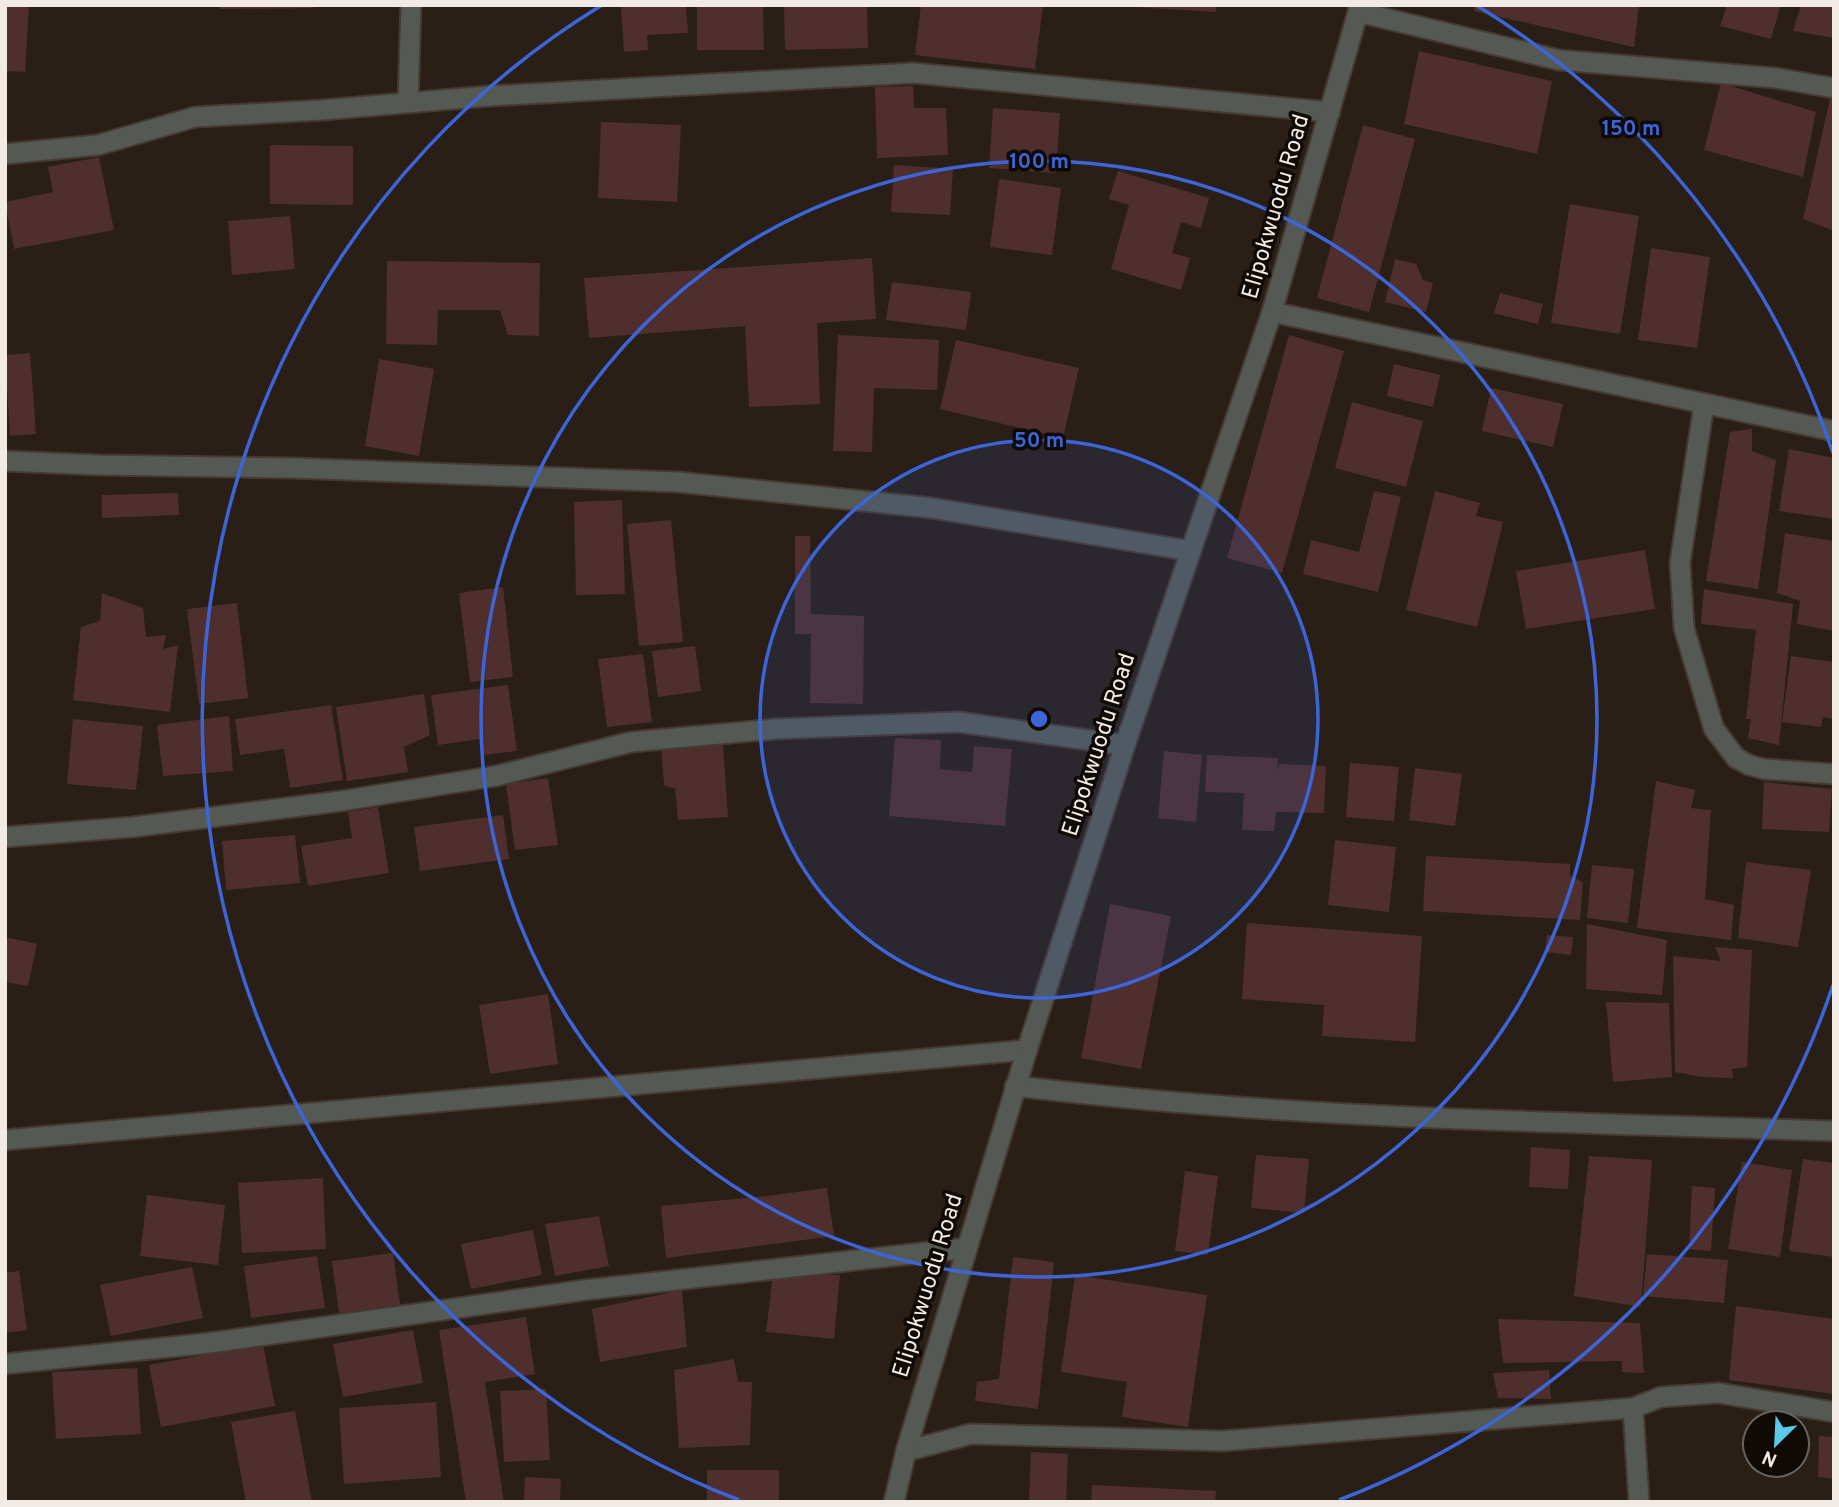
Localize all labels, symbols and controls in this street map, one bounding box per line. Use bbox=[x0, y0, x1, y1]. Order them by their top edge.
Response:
street label: Elipokwuodu Road bbox=[1237, 111, 1317, 303]
text: 150 m bbox=[1602, 116, 1660, 143]
text: 100 m bbox=[1009, 149, 1069, 176]
text: 50 m bbox=[1014, 428, 1064, 455]
street label: Elipokwuodu Road bbox=[1057, 650, 1143, 840]
centre of rings bbox=[1027, 707, 1051, 731]
street label: Elipokwuodu Road bbox=[887, 1191, 971, 1381]
north arrow bbox=[1741, 1409, 1811, 1479]
text: N bbox=[1759, 1444, 1781, 1471]

